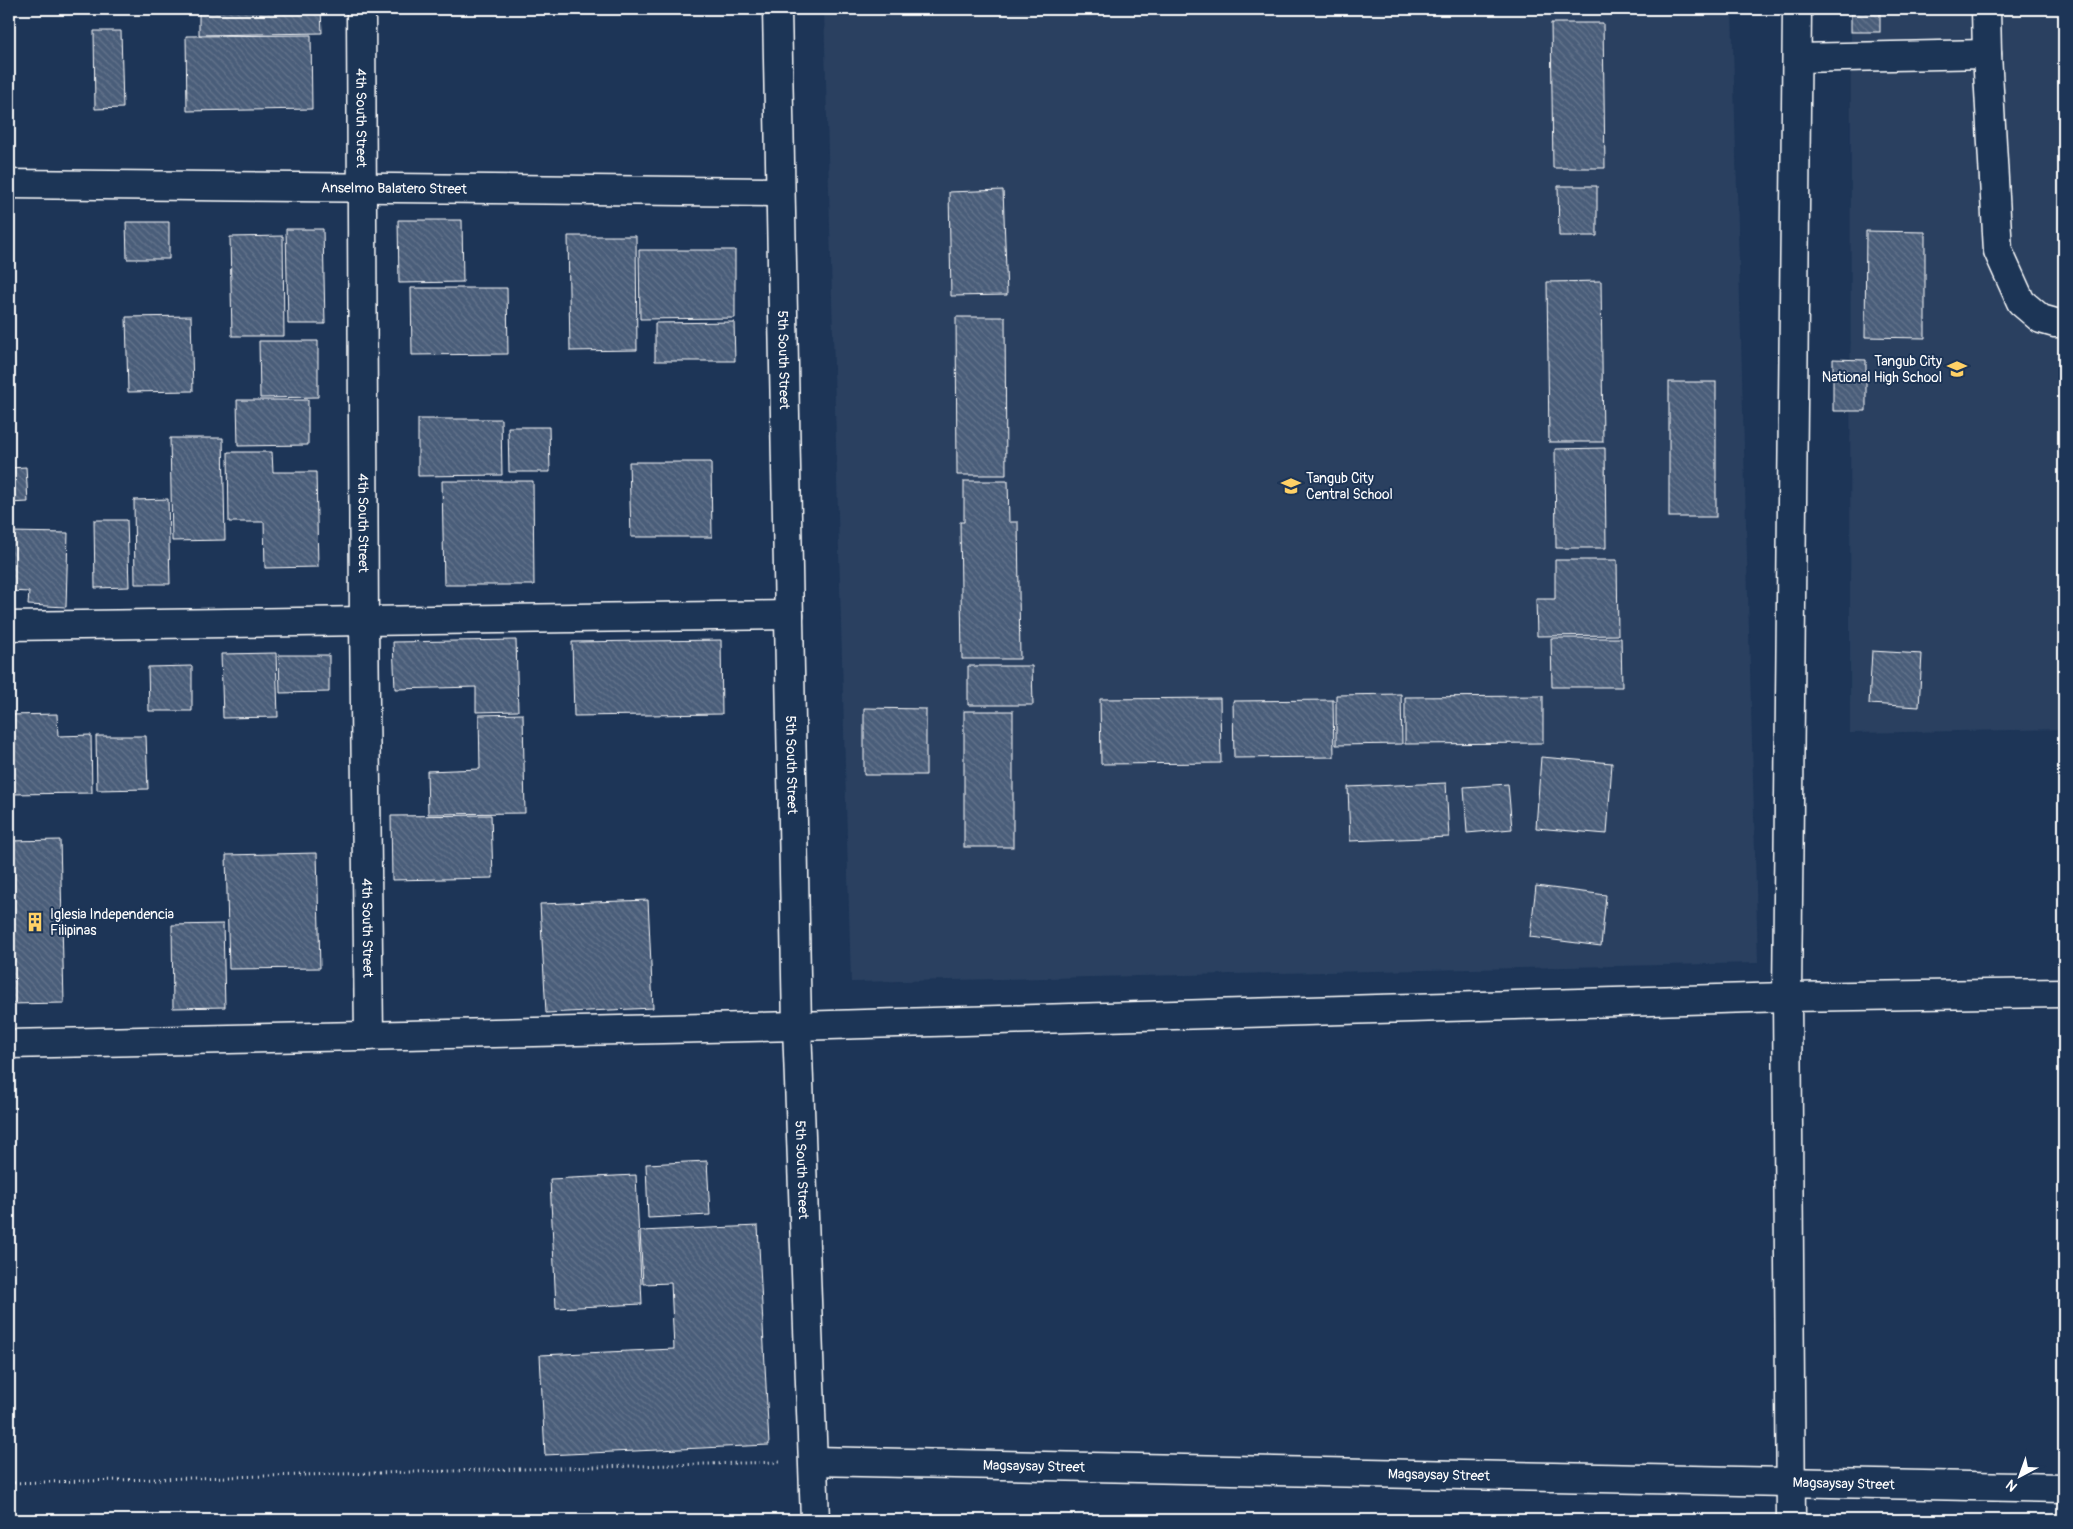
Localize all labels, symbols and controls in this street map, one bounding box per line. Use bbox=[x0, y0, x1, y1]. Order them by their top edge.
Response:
street label: 4th South Street bbox=[353, 68, 370, 168]
street label: Anselmo Balatero Street bbox=[321, 179, 467, 197]
street label: 5th South Street bbox=[774, 310, 793, 410]
place label: Tangub City National High School bbox=[1822, 353, 1942, 386]
school or university icon: Tangub City National High School bbox=[1946, 358, 1968, 380]
place label: Tangub City Central School bbox=[1306, 470, 1393, 503]
street label: 4th South Street bbox=[355, 473, 372, 573]
school or university icon: Tangub City Central School bbox=[1280, 475, 1302, 497]
street label: 5th South Street bbox=[782, 715, 801, 815]
street label: 4th South Street bbox=[359, 878, 377, 978]
place label: Iglesia Independencia Filipinas bbox=[50, 906, 174, 939]
building icon: Iglesia Independencia Filipinas bbox=[24, 911, 46, 933]
street label: 5th South Street bbox=[792, 1120, 813, 1220]
north arrow bbox=[1996, 1452, 2046, 1502]
street label: Magsaysay Street bbox=[983, 1456, 1086, 1475]
street label: Magsaysay Street bbox=[1388, 1465, 1490, 1484]
street label: Magsaysay Street bbox=[1792, 1474, 1895, 1493]
text: N bbox=[2003, 1476, 2021, 1495]

